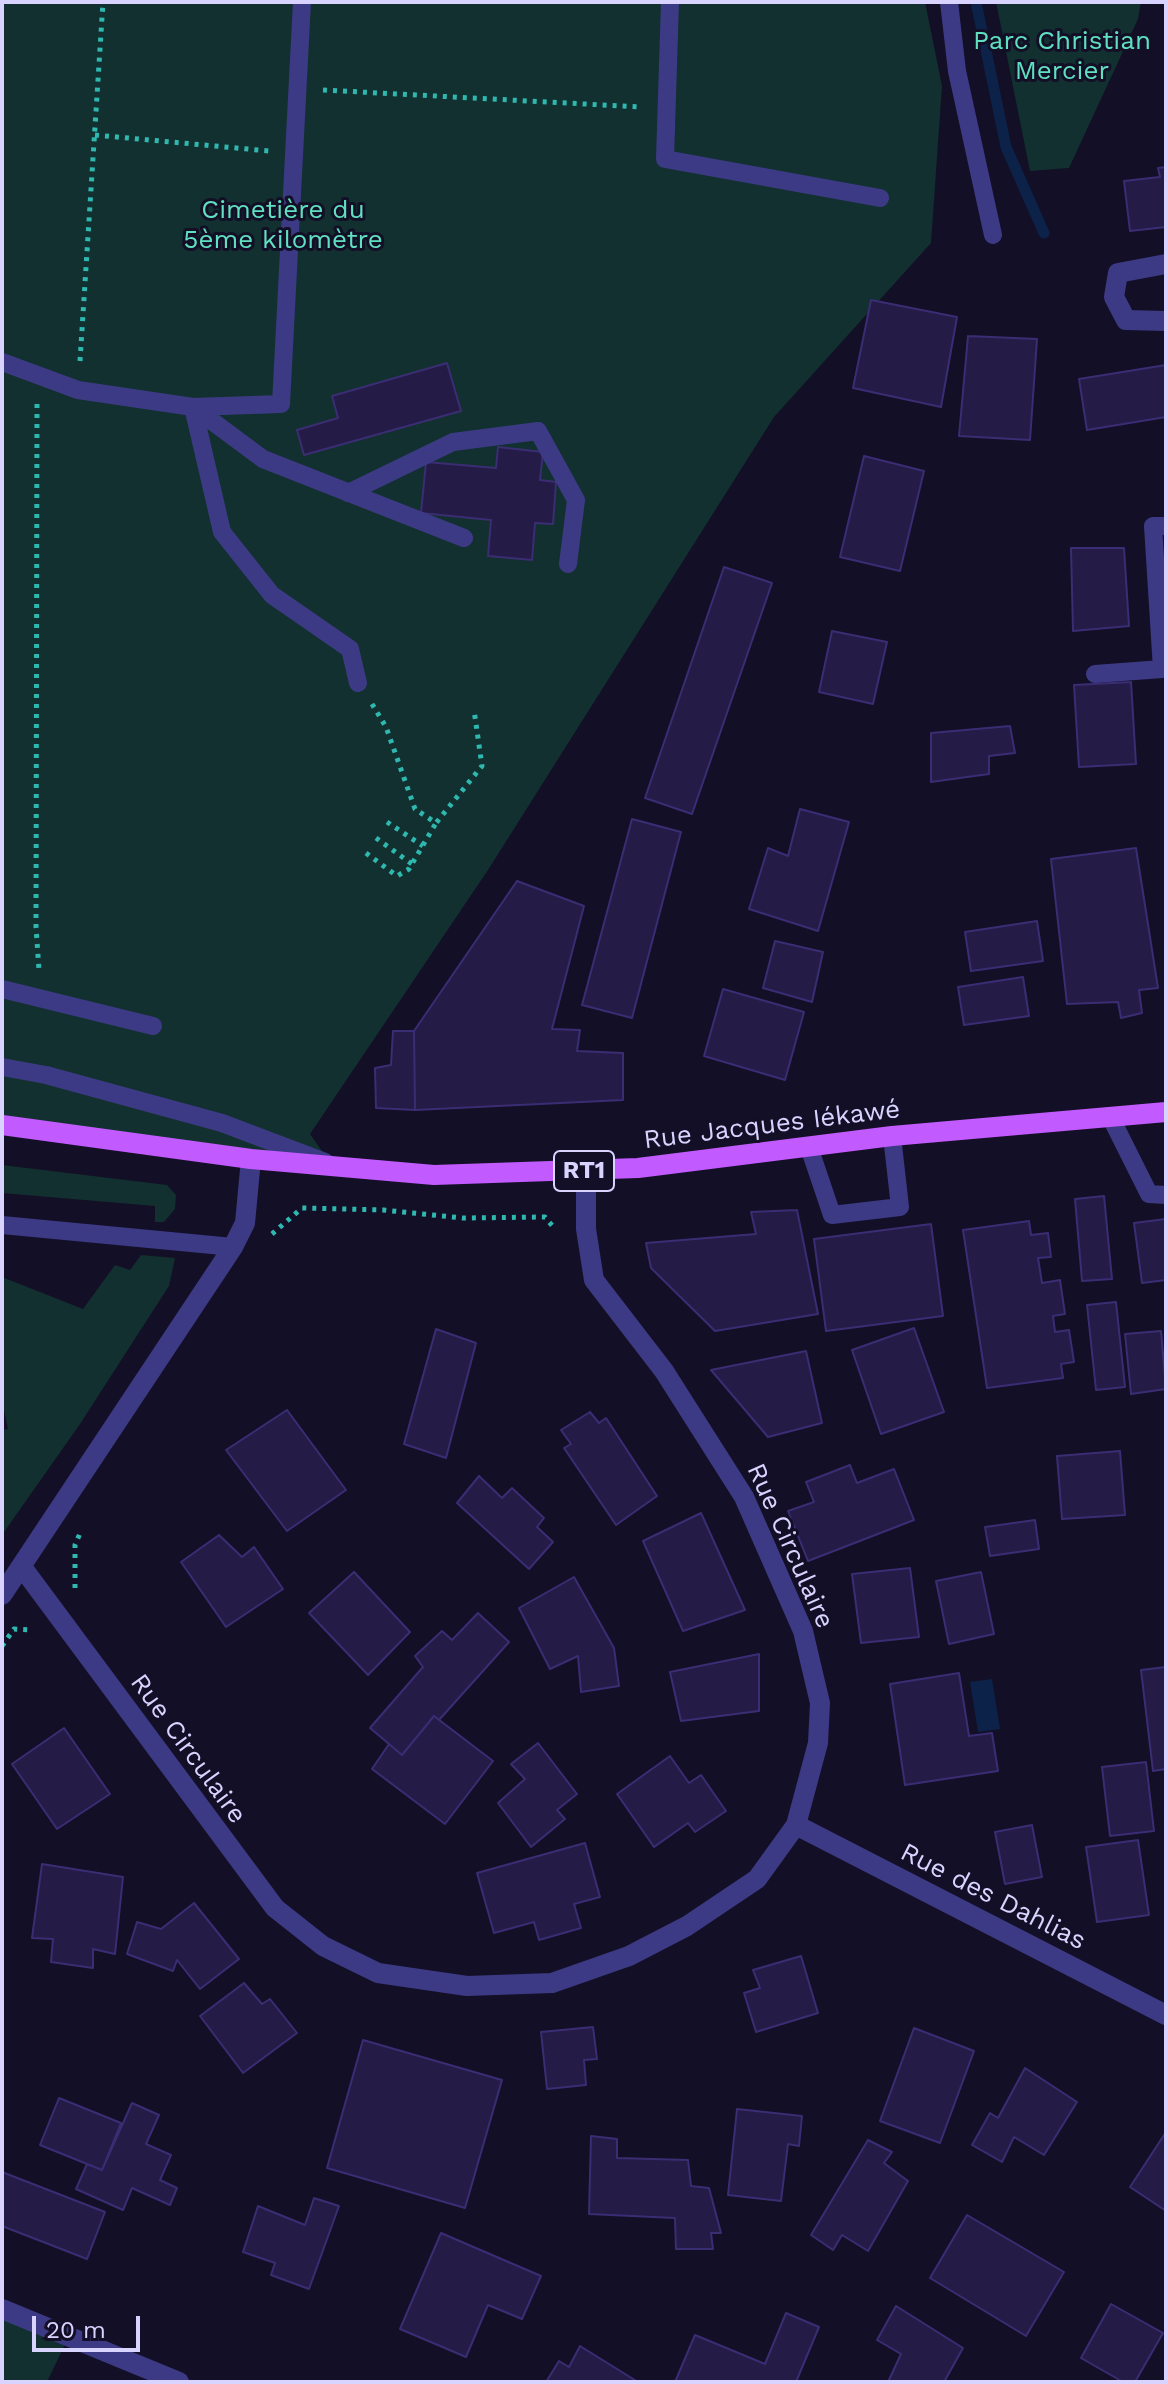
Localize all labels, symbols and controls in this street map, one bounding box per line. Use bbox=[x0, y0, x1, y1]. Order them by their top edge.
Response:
park label: Parc Christian Mercier bbox=[973, 25, 1151, 86]
park label: Cimetière du 5ème kilomètre bbox=[183, 194, 383, 256]
street label: Rue Jacques Iékawé bbox=[642, 1094, 902, 1156]
road number: RT1 bbox=[554, 1151, 614, 1191]
street label: Rue Circulaire bbox=[740, 1459, 840, 1633]
street label: Rue Circulaire bbox=[123, 1668, 253, 1830]
street label: Rue des Dahlias bbox=[895, 1837, 1091, 1957]
scale bar bbox=[36, 2300, 144, 2350]
text: 20 m bbox=[46, 2316, 106, 2344]

